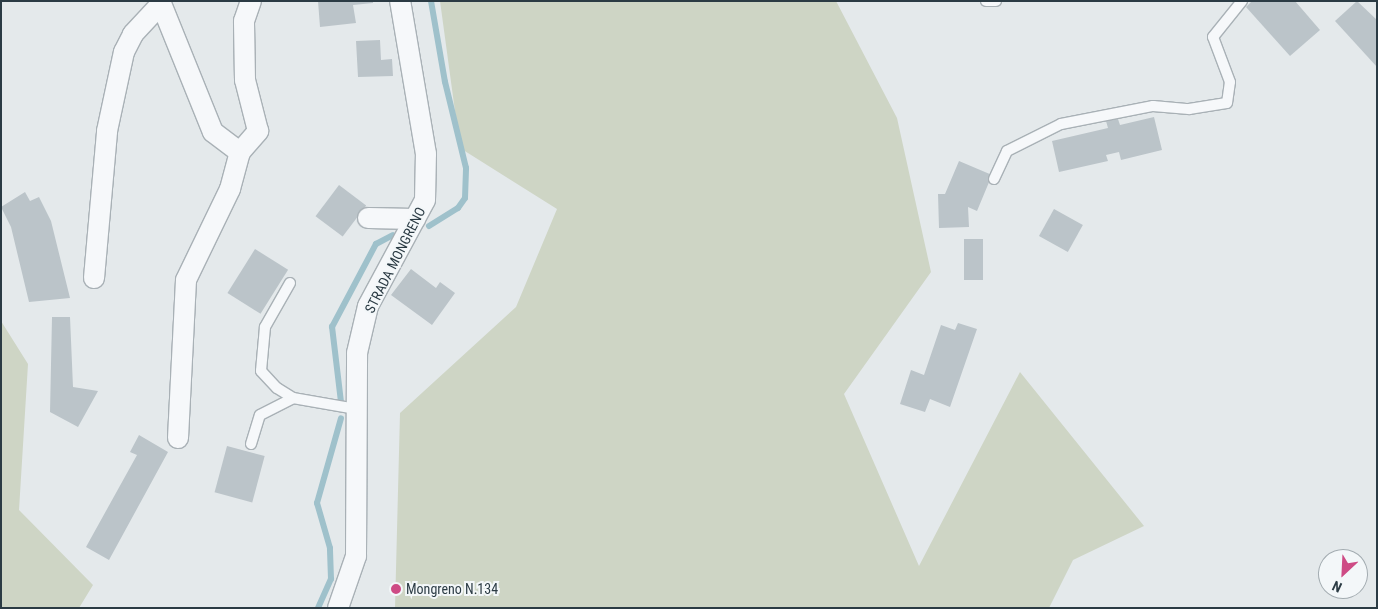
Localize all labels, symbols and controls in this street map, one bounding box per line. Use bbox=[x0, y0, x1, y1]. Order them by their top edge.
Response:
street label: STRADA MONGRENO bbox=[361, 204, 429, 316]
north arrow bbox=[1318, 549, 1368, 599]
text: N bbox=[1330, 578, 1344, 596]
place label: Mongreno N.134 bbox=[406, 581, 498, 597]
marker: Mongreno N.134 bbox=[390, 583, 402, 595]

